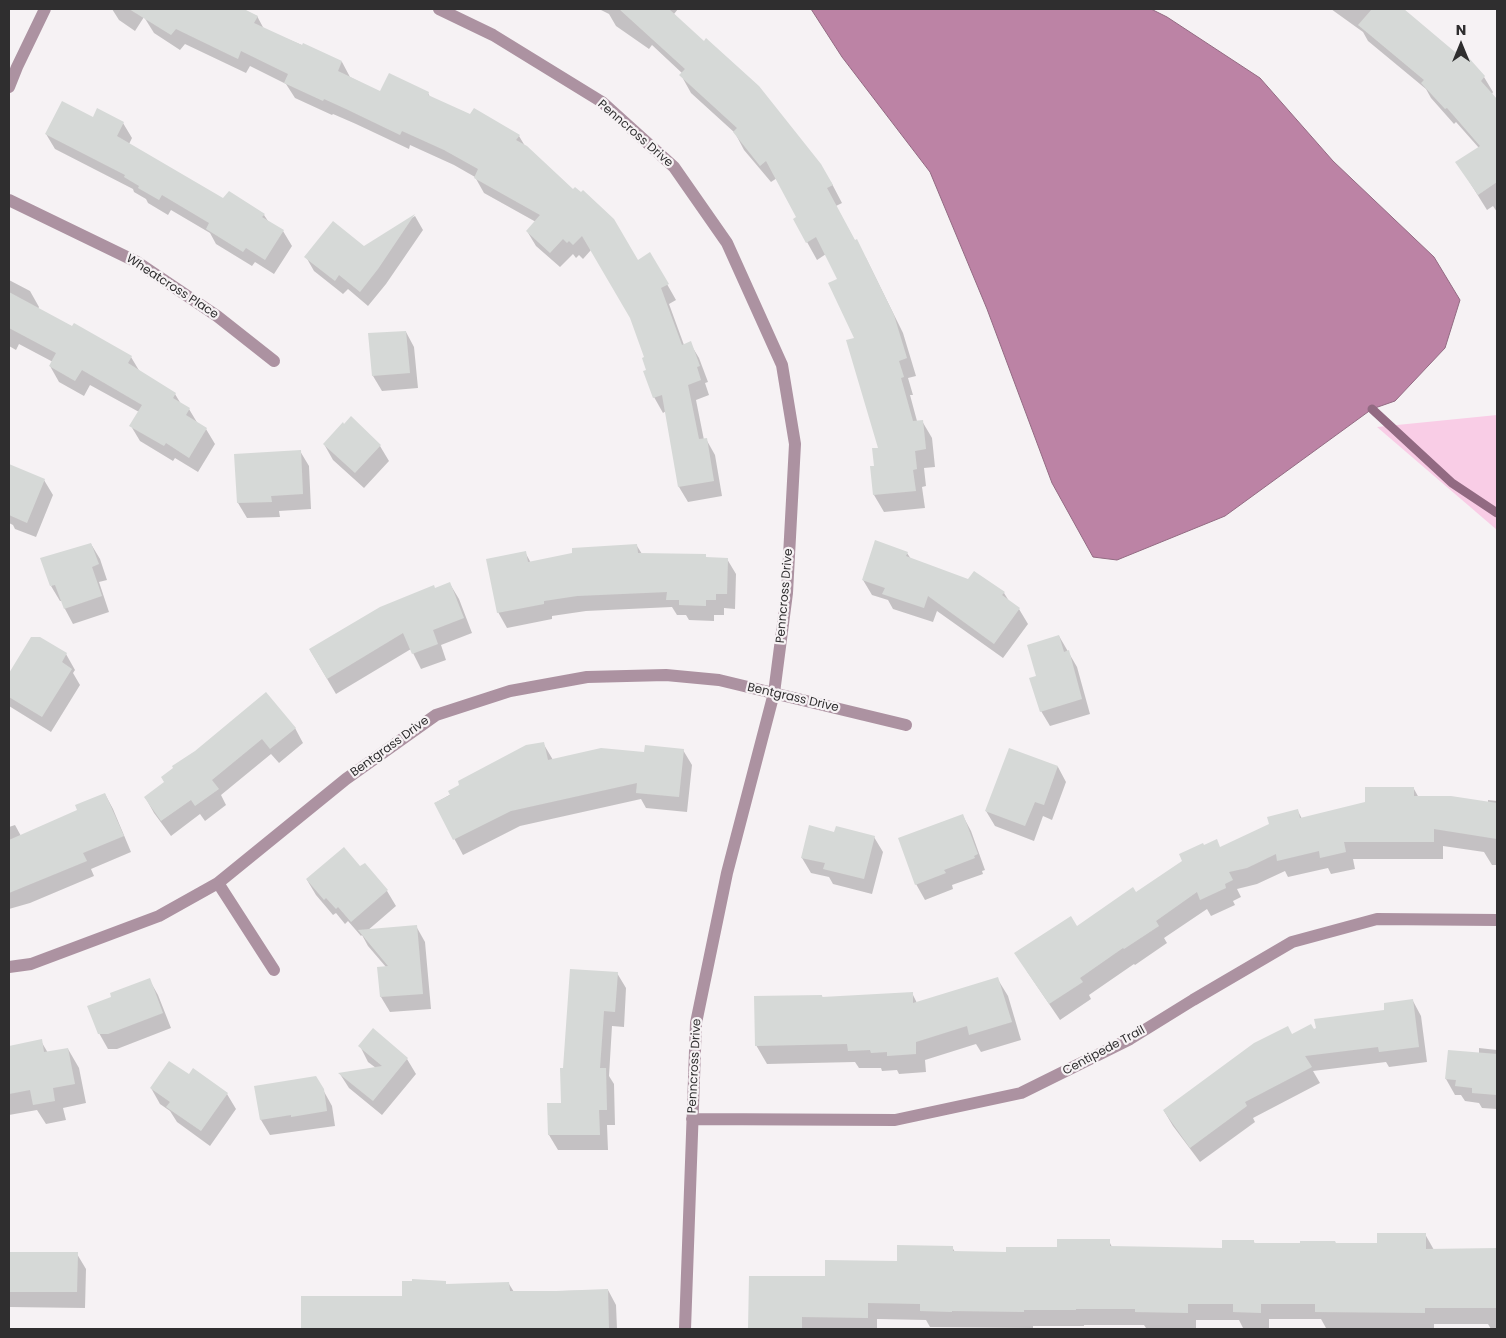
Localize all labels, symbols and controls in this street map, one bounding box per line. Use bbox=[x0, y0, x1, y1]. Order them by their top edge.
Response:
north arrow bbox=[1436, 20, 1486, 70]
text: N bbox=[1456, 20, 1466, 40]
street label: Penncross Drive bbox=[594, 97, 676, 171]
street label: Wheatcross Place bbox=[123, 252, 221, 322]
street label: Penncross Drive bbox=[774, 548, 796, 644]
street label: Bentgrass Drive bbox=[746, 680, 840, 716]
street label: Bentgrass Drive bbox=[348, 714, 432, 780]
street label: Penncross Drive bbox=[685, 1018, 705, 1114]
street label: Centipede Trail bbox=[1060, 1023, 1148, 1079]

